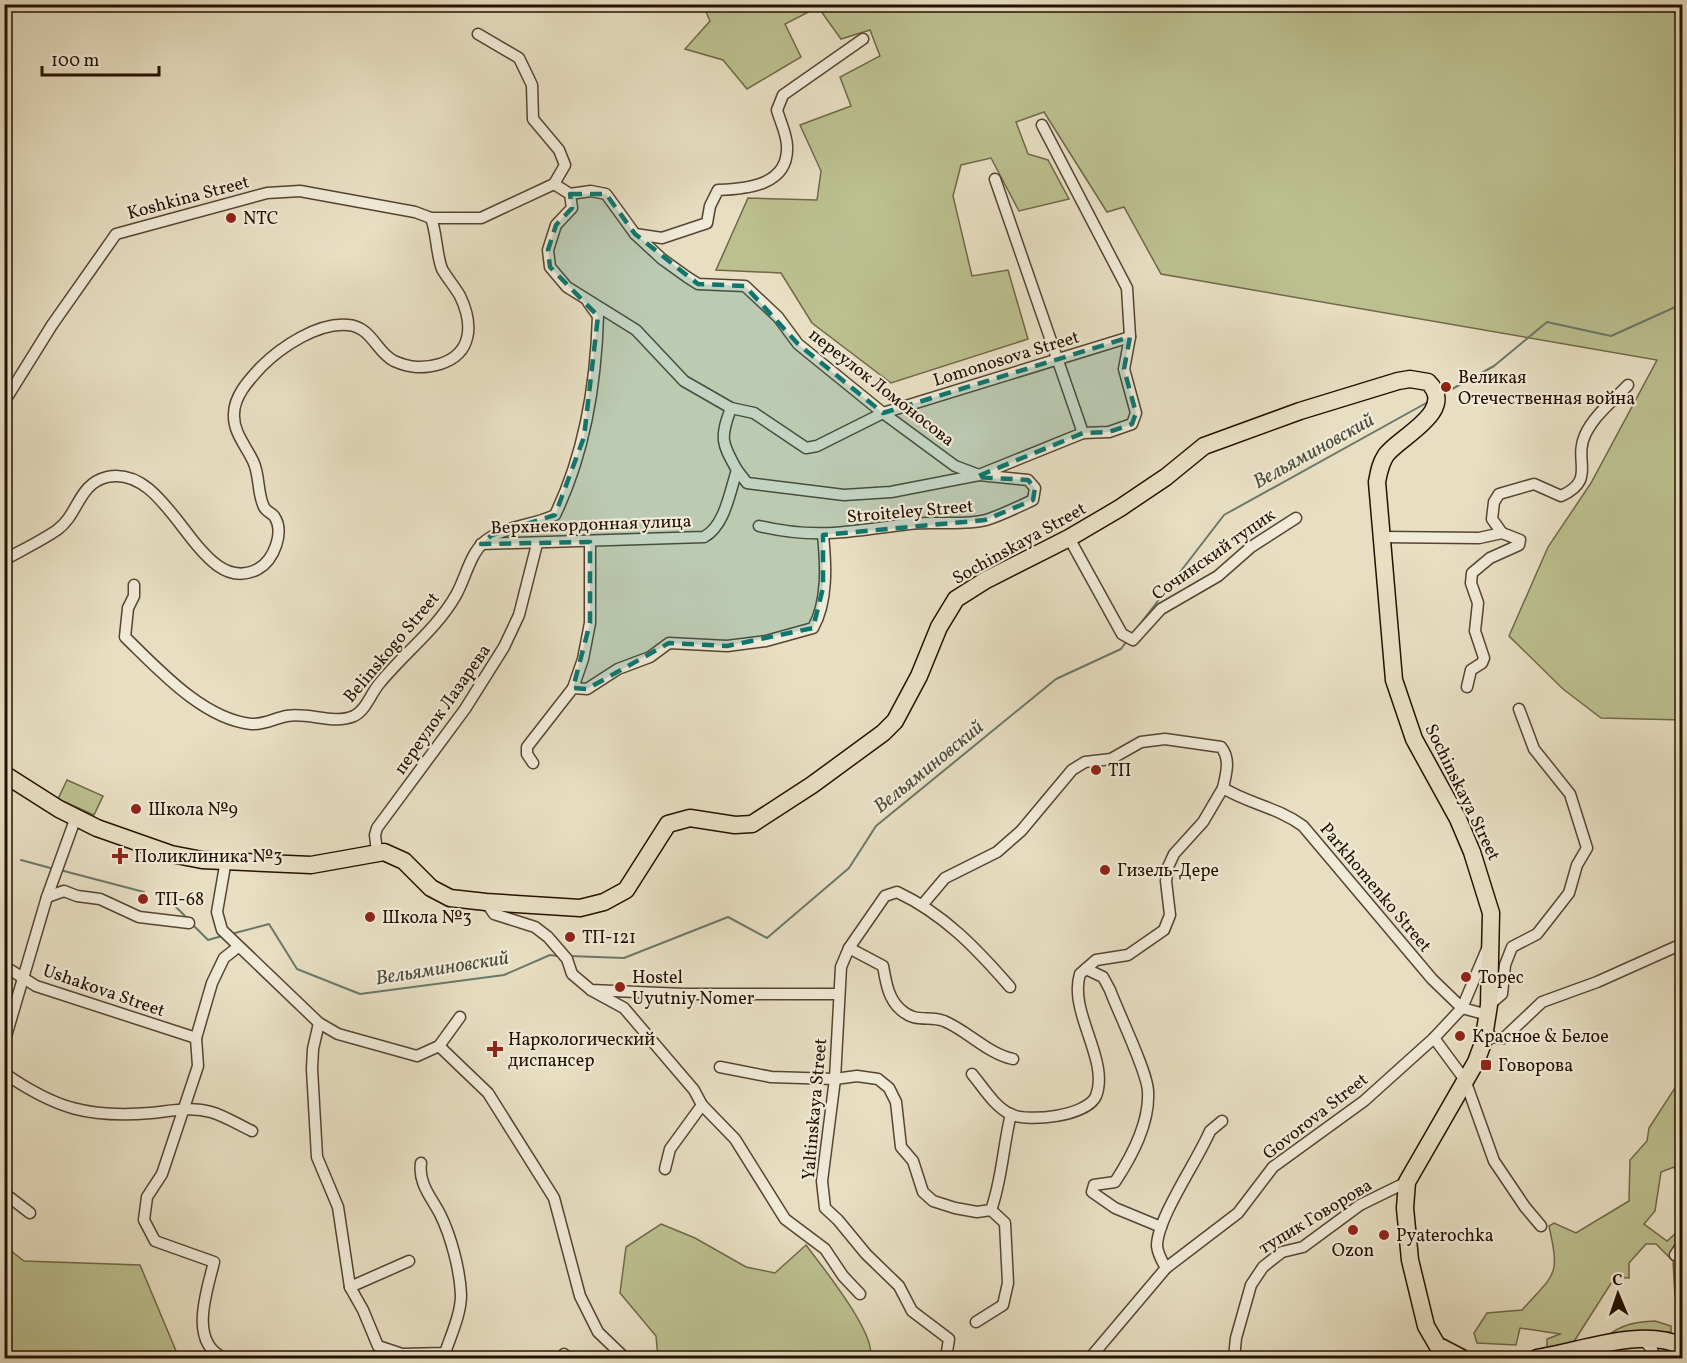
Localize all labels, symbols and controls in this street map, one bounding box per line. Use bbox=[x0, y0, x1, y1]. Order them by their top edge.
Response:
scale bar bbox=[42, 39, 159, 77]
text: 100 m bbox=[51, 49, 100, 74]
street label: Koshkina Street bbox=[125, 170, 252, 227]
place label: NTC bbox=[243, 207, 278, 232]
marker: NTC bbox=[224, 211, 238, 225]
street label: переулок Ломоносова bbox=[803, 323, 959, 453]
street label: Lomonosova Street bbox=[930, 325, 1083, 394]
place label: Великая Отечественная война bbox=[1458, 366, 1635, 412]
marker: Великая Отечественная война bbox=[1439, 380, 1453, 394]
water label: Вельяминовский bbox=[1248, 407, 1380, 497]
street label: Stroiteley Street bbox=[846, 494, 975, 530]
street label: Sochinskaya Street bbox=[948, 497, 1091, 591]
street label: Сочинский тупик bbox=[1147, 503, 1281, 607]
street label: Верхнекордонная улица bbox=[490, 509, 692, 541]
street label: Belinskogo Street bbox=[338, 587, 446, 709]
street label: переулок Лазарева bbox=[389, 640, 498, 780]
water label: Вельяминовский bbox=[868, 714, 990, 821]
street label: Sochinskaya Street bbox=[1418, 720, 1506, 865]
place label: ТП bbox=[1108, 759, 1131, 784]
marker: ТП bbox=[1089, 763, 1103, 777]
place label: Школа №9 bbox=[148, 798, 238, 823]
marker: Школа №9 bbox=[129, 802, 143, 816]
street label: Parkhomenko Street bbox=[1313, 818, 1437, 958]
place label: Поликлиника №3 bbox=[134, 845, 282, 870]
marker: Поликлиника №3 bbox=[111, 847, 129, 865]
place label: Гизель-Дере bbox=[1117, 859, 1219, 884]
marker: Гизель-Дере bbox=[1098, 863, 1112, 877]
place label: ТП-68 bbox=[155, 888, 204, 913]
marker: ТП-68 bbox=[136, 892, 150, 906]
place label: Школа №3 bbox=[382, 906, 472, 931]
marker: Школа №3 bbox=[363, 910, 377, 924]
place label: ТП-121 bbox=[582, 926, 636, 951]
marker: ТП-121 bbox=[563, 930, 577, 944]
water label: Вельяминовский bbox=[374, 945, 511, 993]
street label: Ushakova Street bbox=[39, 959, 168, 1024]
place label: Hostel Uyutniy Nomer bbox=[632, 966, 755, 1012]
place label: Торес bbox=[1478, 966, 1524, 991]
marker: Торес bbox=[1459, 970, 1473, 984]
marker: Hostel Uyutniy Nomer bbox=[613, 980, 627, 994]
place label: Красное & Белое bbox=[1472, 1025, 1609, 1050]
place label: Наркологический диспансер bbox=[508, 1028, 655, 1074]
marker: Красное & Белое bbox=[1453, 1029, 1467, 1043]
street label: Yaltinskaya Street bbox=[797, 1037, 834, 1181]
marker: Наркологический диспансер bbox=[486, 1040, 504, 1058]
place label: Говорова bbox=[1498, 1054, 1573, 1079]
marker: Говорова bbox=[1479, 1058, 1493, 1072]
street label: Govorova Street bbox=[1258, 1068, 1374, 1166]
street label: тупик Говорова bbox=[1254, 1173, 1377, 1261]
marker: Ozon bbox=[1346, 1223, 1360, 1237]
place label: Pyaterochka bbox=[1396, 1224, 1494, 1249]
marker: Pyaterochka bbox=[1377, 1228, 1391, 1242]
place label: Ozon bbox=[1332, 1239, 1375, 1264]
north arrow bbox=[1588, 1264, 1648, 1324]
text: С bbox=[1612, 1270, 1623, 1292]

